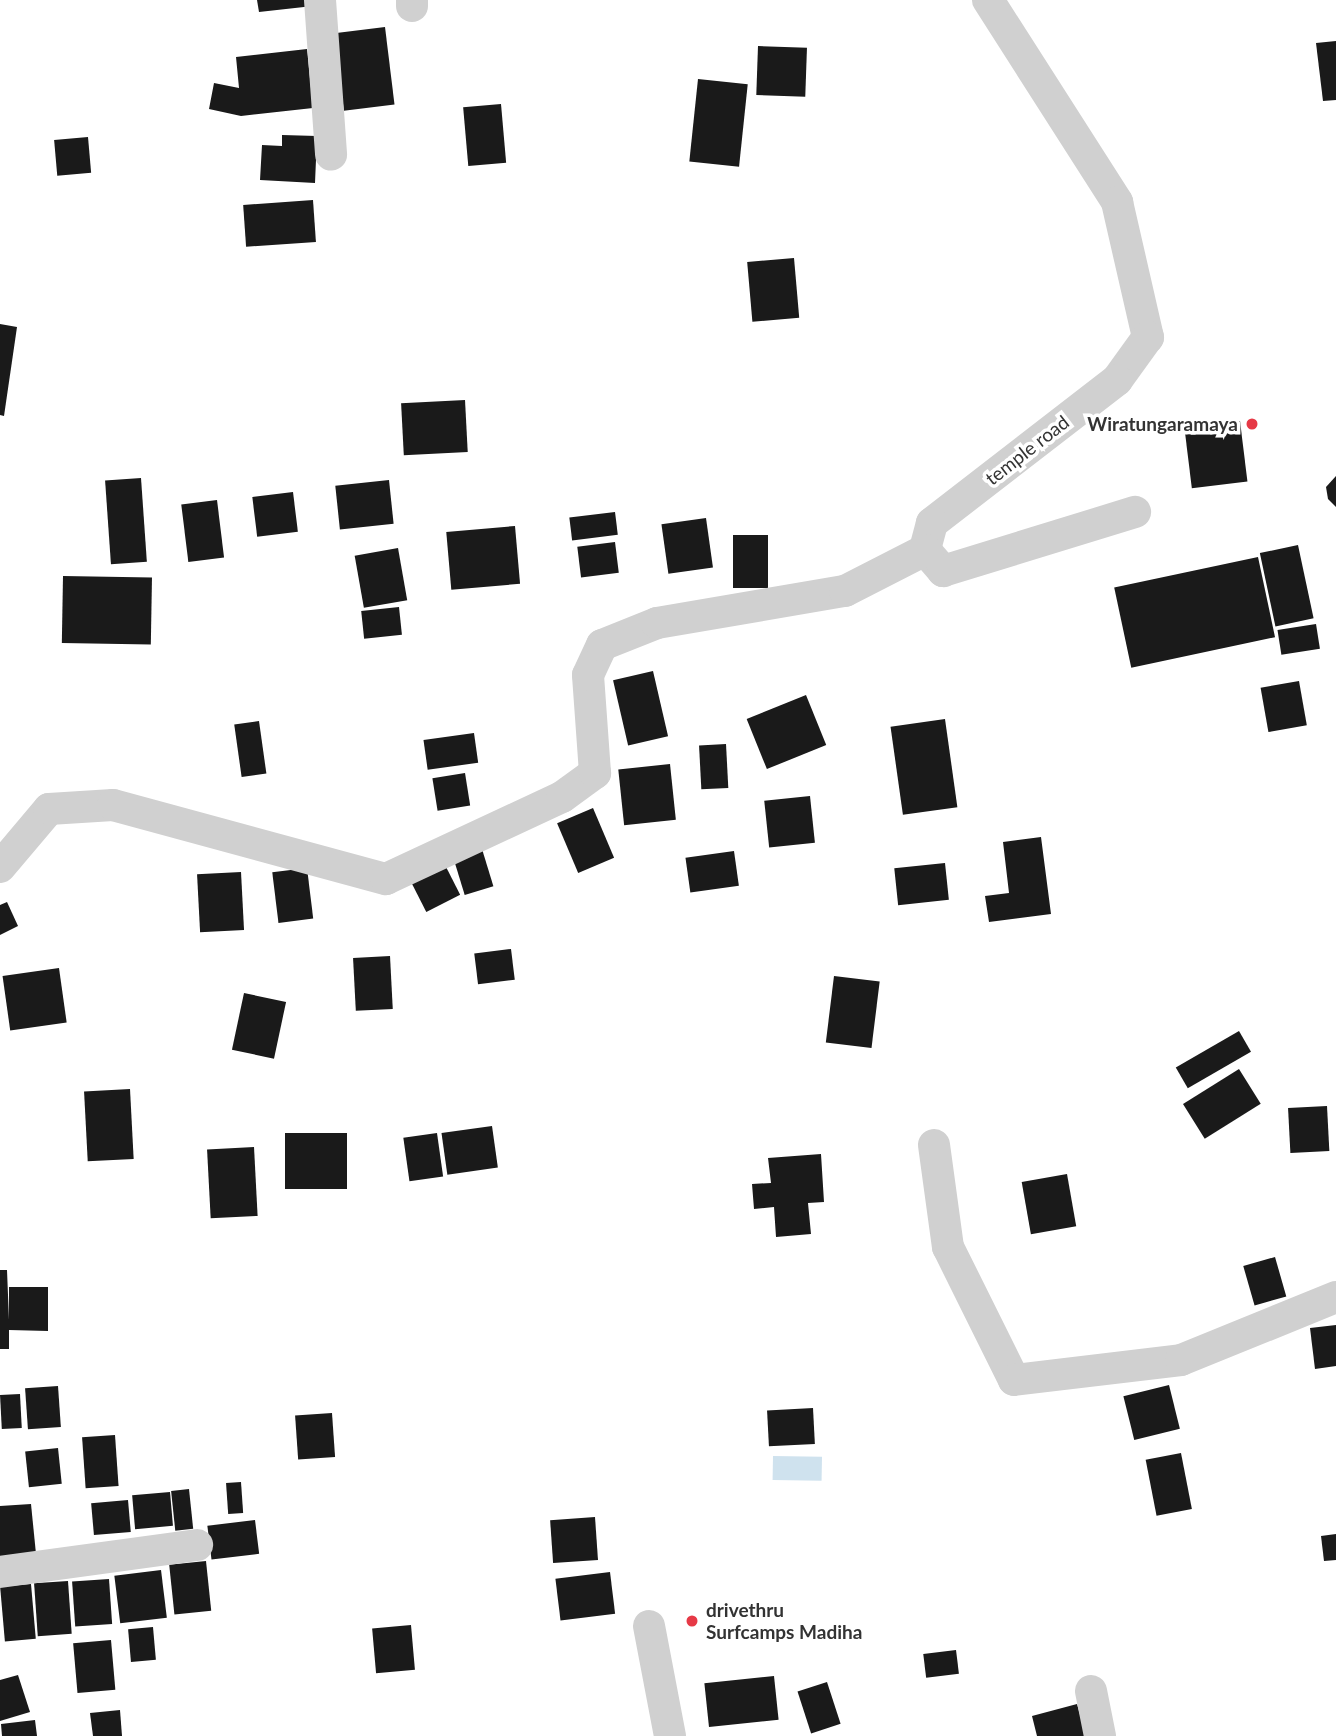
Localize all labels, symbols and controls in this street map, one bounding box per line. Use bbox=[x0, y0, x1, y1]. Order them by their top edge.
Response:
street label: temple road bbox=[981, 410, 1073, 490]
place label: Wiratungaramaya bbox=[1087, 413, 1238, 435]
marker: Wiratungaramaya bbox=[1244, 416, 1260, 432]
place label: drivethru Surfcamps Madiha bbox=[706, 1599, 862, 1643]
marker: drivethru Surfcamps Madiha bbox=[684, 1613, 700, 1629]

